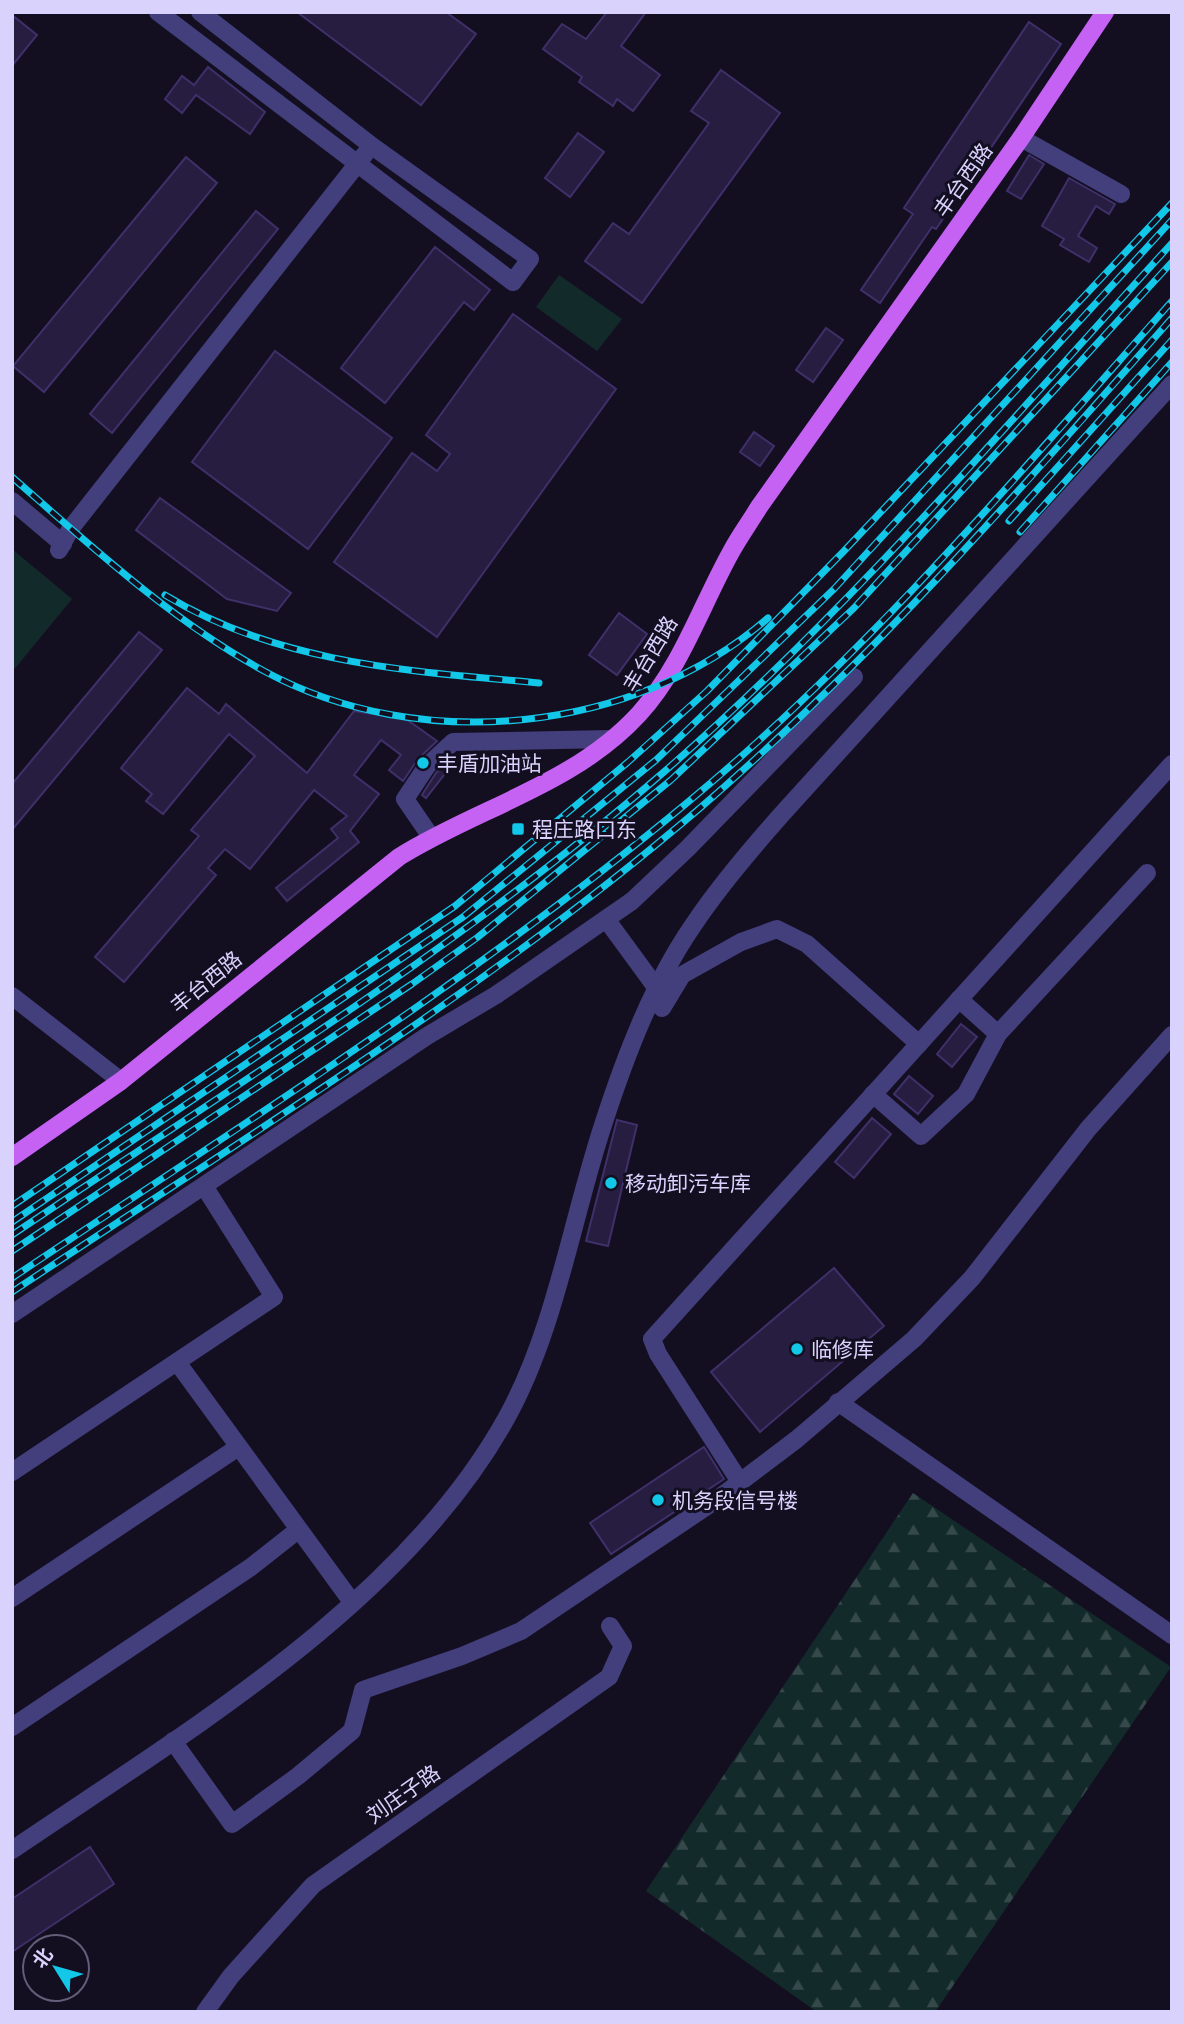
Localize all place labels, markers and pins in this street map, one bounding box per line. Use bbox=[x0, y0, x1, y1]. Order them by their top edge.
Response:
place label: 丰盾加油站 bbox=[437, 751, 542, 776]
marker: 丰盾加油站 bbox=[415, 755, 431, 771]
place label: 程庄路口东 bbox=[532, 817, 637, 842]
marker: 程庄路口东 bbox=[510, 821, 526, 837]
place label: 移动卸污车库 bbox=[625, 1171, 751, 1196]
marker: 移动卸污车库 bbox=[603, 1175, 619, 1191]
place label: 临修库 bbox=[811, 1337, 874, 1362]
marker: 临修库 bbox=[789, 1341, 805, 1357]
place label: 机务段信号楼 bbox=[672, 1488, 798, 1513]
marker: 机务段信号楼 bbox=[650, 1492, 666, 1508]

